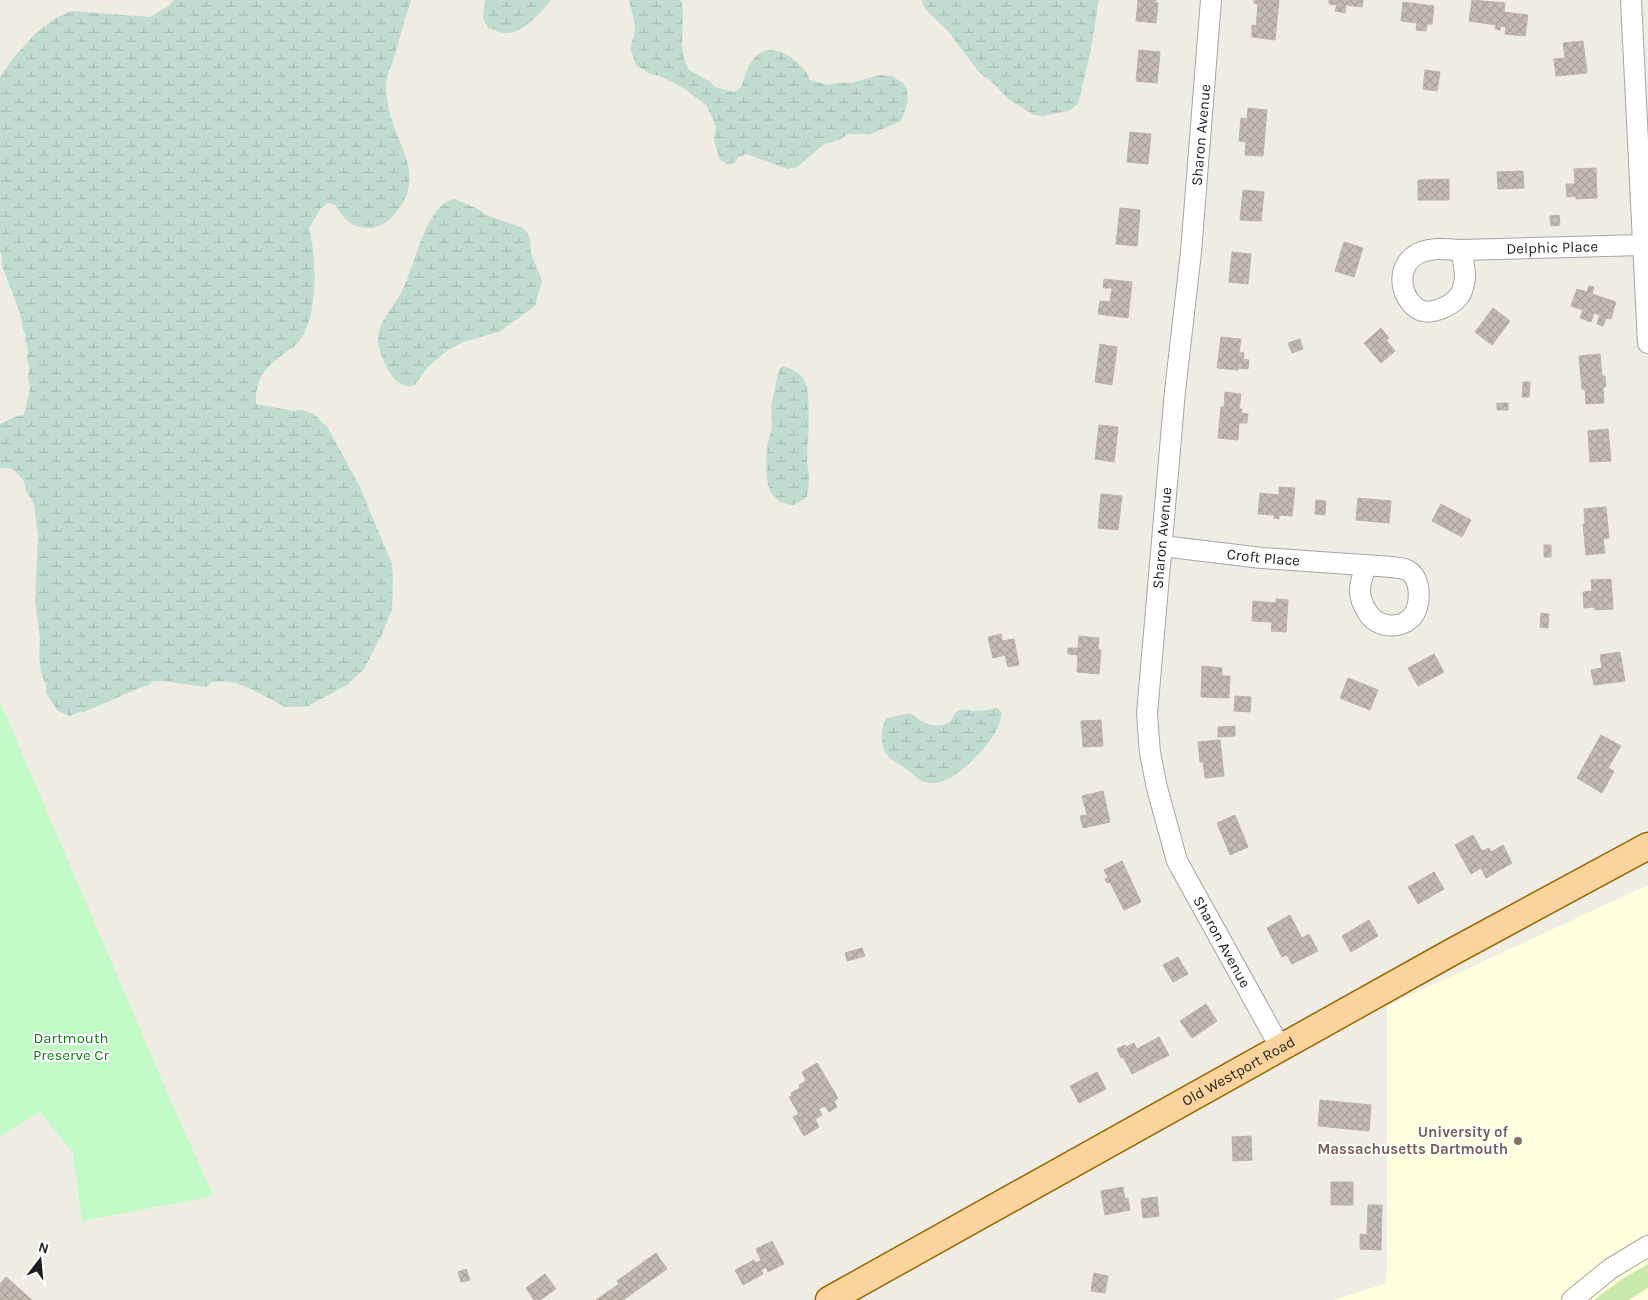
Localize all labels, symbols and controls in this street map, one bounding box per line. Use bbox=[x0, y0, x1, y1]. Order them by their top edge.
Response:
street label: Sharon Avenue bbox=[1188, 83, 1214, 187]
street label: Delphic Place bbox=[1506, 237, 1598, 258]
street label: Sharon Avenue bbox=[1149, 486, 1175, 590]
street label: Croft Place bbox=[1226, 545, 1301, 570]
street label: Sharon Avenue bbox=[1189, 893, 1254, 991]
park label: Dartmouth Preserve Cr bbox=[33, 1029, 110, 1064]
street label: Old Westport Road bbox=[1179, 1033, 1298, 1110]
place label: University of Massachusetts Dartmouth bbox=[1317, 1123, 1508, 1158]
marker: University of Massachusetts Dartmouth bbox=[1512, 1135, 1524, 1147]
north arrow bbox=[15, 1235, 65, 1285]
text: N bbox=[36, 1238, 51, 1258]

